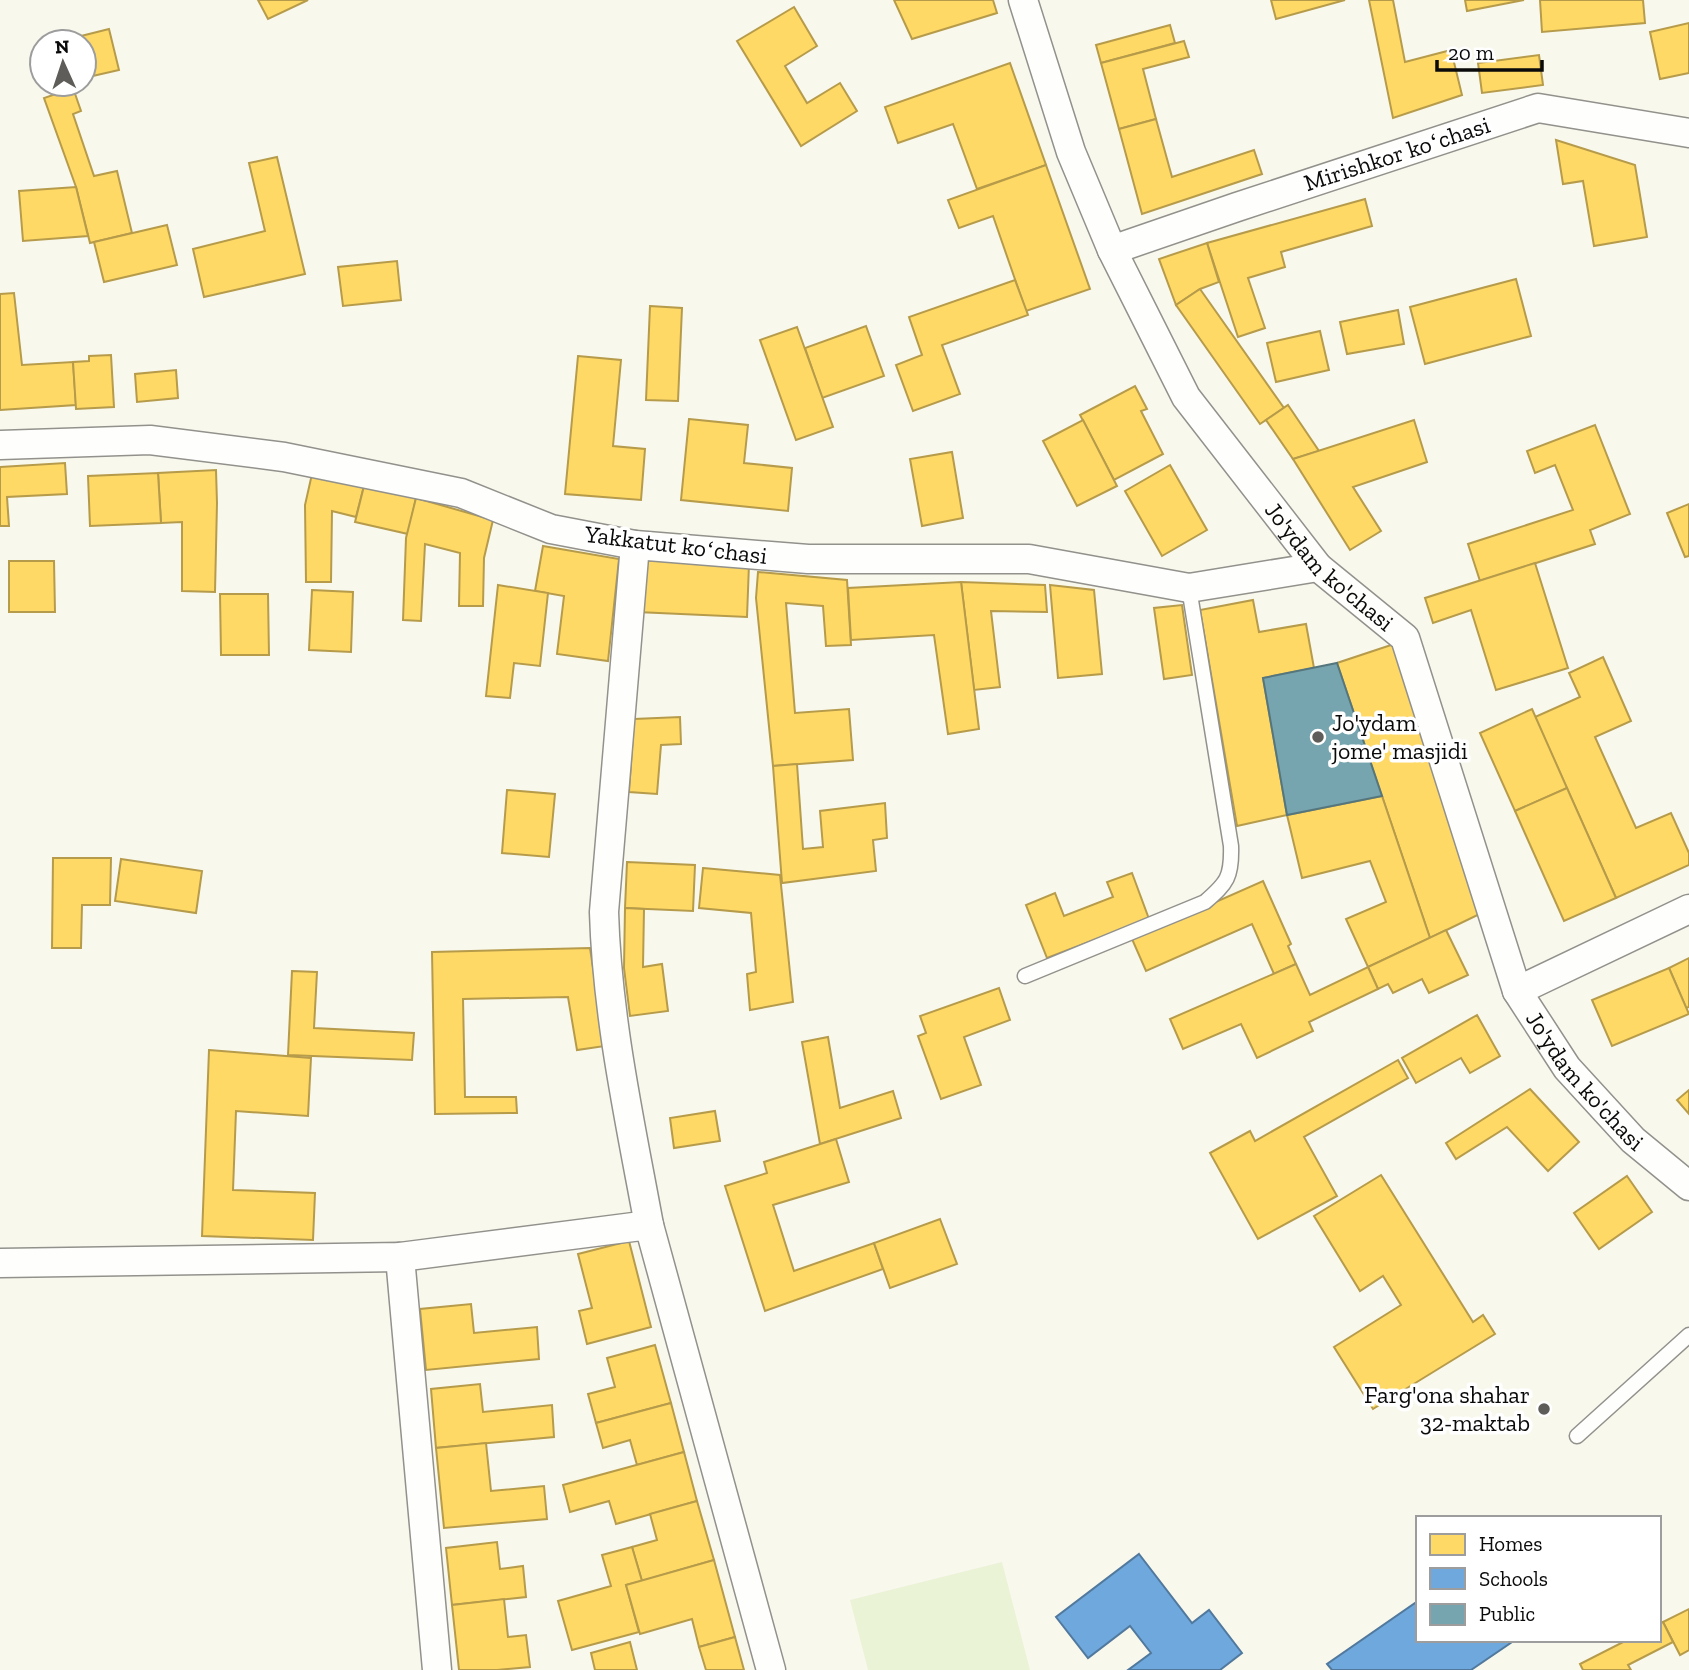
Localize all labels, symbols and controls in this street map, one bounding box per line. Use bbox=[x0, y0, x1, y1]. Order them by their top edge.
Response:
north arrow bbox=[28, 28, 98, 98]
scale bar bbox=[1437, 28, 1542, 72]
text: N bbox=[54, 35, 70, 58]
text: 20 m bbox=[1448, 40, 1494, 65]
street label: Mirishkor koʻchasi bbox=[1300, 110, 1494, 197]
street label: Jo'ydam ko'chasi bbox=[1259, 496, 1400, 637]
street label: Yakkatut koʻchasi bbox=[582, 519, 769, 570]
place label: Jo'ydam jome' masjidi bbox=[1331, 708, 1468, 765]
marker: Jo'ydam jome' masjidi bbox=[1310, 729, 1326, 745]
street label: Jo'ydam ko'chasi bbox=[1520, 1006, 1650, 1157]
place label: Farg'ona shahar 32-maktab bbox=[1364, 1380, 1530, 1437]
marker: Farg'ona shahar 32-maktab bbox=[1536, 1401, 1552, 1417]
legend bbox=[1416, 1516, 1661, 1642]
text: Homes bbox=[1479, 1531, 1542, 1556]
text: Schools bbox=[1479, 1566, 1548, 1591]
text: Public bbox=[1479, 1601, 1535, 1626]

